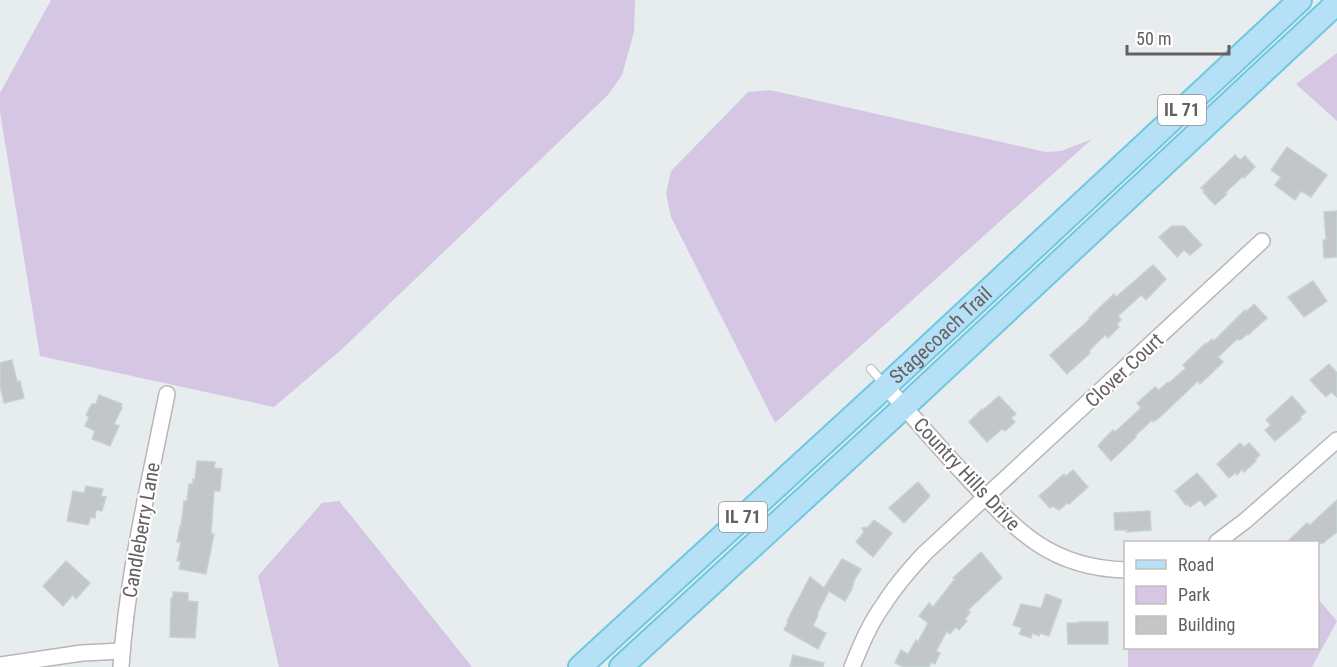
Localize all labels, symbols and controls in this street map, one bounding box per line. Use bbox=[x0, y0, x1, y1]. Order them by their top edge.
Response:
scale bar bbox=[1127, 18, 1229, 56]
text: 50 m bbox=[1136, 28, 1171, 49]
road number: IL 71 bbox=[1158, 95, 1206, 125]
street label: Stagecoach Trail bbox=[884, 282, 997, 389]
street label: Clover Court bbox=[1080, 328, 1168, 412]
street label: Country Hills Drive bbox=[909, 413, 1025, 535]
street label: Candleberry Lane bbox=[117, 460, 165, 600]
road number: IL 71 bbox=[719, 502, 767, 532]
legend bbox=[1124, 541, 1319, 649]
text: Road bbox=[1178, 554, 1214, 575]
text: Park bbox=[1178, 584, 1210, 605]
text: Building bbox=[1178, 614, 1235, 635]

